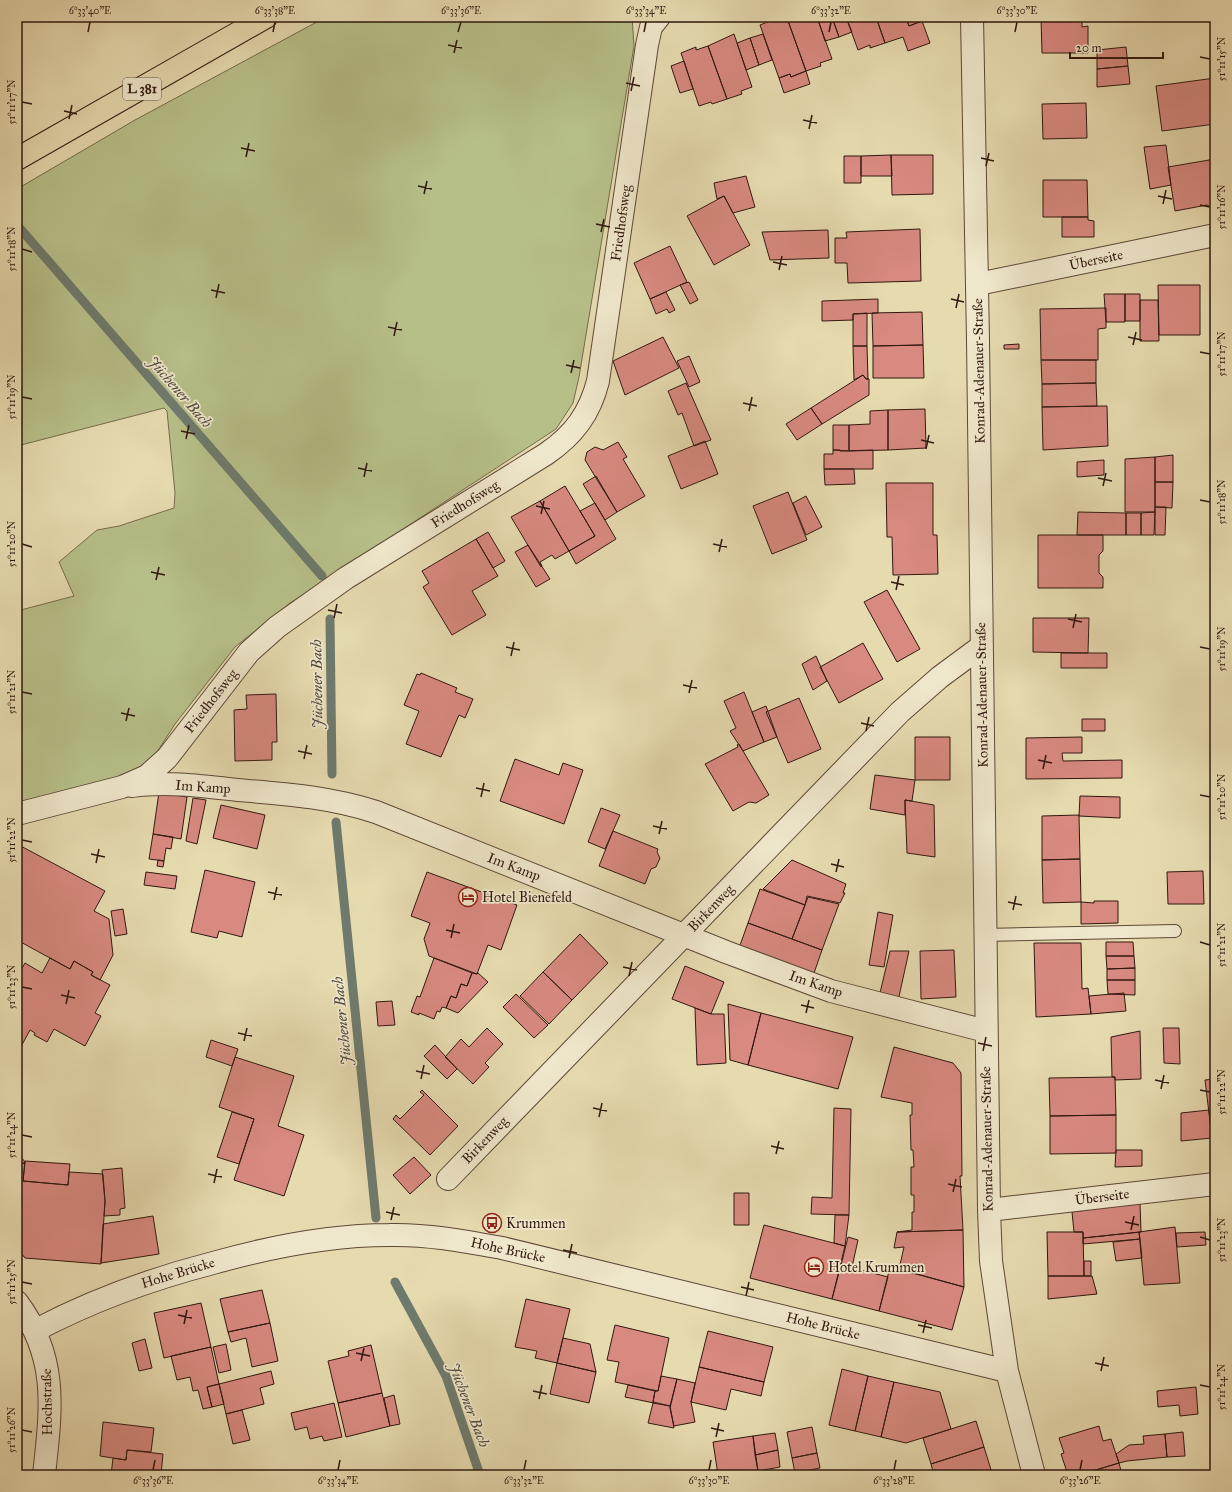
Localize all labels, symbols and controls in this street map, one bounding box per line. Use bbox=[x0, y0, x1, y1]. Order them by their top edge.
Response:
text: 6°33'40"E bbox=[69, 5, 111, 17]
text: 6°33'38"E bbox=[255, 5, 295, 17]
text: 6°33'36"E bbox=[441, 5, 481, 17]
text: 6°33'34"E bbox=[626, 5, 666, 17]
text: 6°33'32"E bbox=[811, 5, 851, 17]
text: 6°33'30"E bbox=[997, 5, 1037, 17]
scale bar bbox=[1070, 34, 1163, 60]
text: 51°11'15"N bbox=[1216, 36, 1228, 81]
text: 20 m bbox=[1076, 41, 1102, 55]
road number: L 381 bbox=[123, 78, 161, 100]
text: 51°11'17"N bbox=[6, 79, 18, 125]
street label: Friedhofsweg bbox=[607, 183, 635, 262]
text: 51°11'16"N bbox=[1216, 184, 1228, 229]
text: 51°11'18"N bbox=[6, 226, 18, 272]
street label: Überseite bbox=[1067, 244, 1125, 274]
street label: Konrad-Adenauer-Straße bbox=[969, 298, 989, 444]
text: 51°11'17"N bbox=[1216, 331, 1228, 377]
water label: Jüchener Bach bbox=[143, 352, 216, 432]
text: 51°11'19"N bbox=[6, 374, 18, 420]
street label: Friedhofsweg bbox=[428, 476, 502, 532]
text: 51°11'18"N bbox=[1216, 479, 1228, 525]
text: 51°11'20"N bbox=[6, 520, 18, 567]
street label: Konrad-Adenauer-Straße bbox=[972, 622, 992, 768]
text: 51°11'19"N bbox=[1216, 626, 1228, 672]
water label: Jüchener Bach bbox=[307, 639, 327, 730]
street label: Friedhofsweg bbox=[181, 665, 242, 736]
text: 51°11'21"N bbox=[6, 669, 18, 714]
text: 51°11'20"N bbox=[1216, 773, 1228, 820]
street label: Im Kamp bbox=[175, 777, 231, 797]
text: 51°11'22"N bbox=[6, 817, 18, 863]
street label: Im Kamp bbox=[485, 849, 543, 885]
street label: Birkenweg bbox=[684, 880, 738, 935]
hotel icon: Hotel Bienefeld bbox=[457, 886, 479, 908]
place label: Hotel Bienefeld bbox=[482, 889, 572, 906]
text: 51°11'21"N bbox=[1216, 922, 1228, 967]
text: 51°11'23"N bbox=[6, 964, 18, 1009]
street label: Im Kamp bbox=[787, 967, 845, 1001]
water label: Jüchener Bach bbox=[328, 975, 356, 1067]
street label: Konrad-Adenauer-Straße bbox=[977, 1066, 997, 1212]
text: 51°11'22"N bbox=[1216, 1069, 1228, 1115]
text: 51°11'24"N bbox=[6, 1111, 18, 1158]
street label: Birkenweg bbox=[458, 1112, 512, 1167]
street label: Überseite bbox=[1074, 1183, 1130, 1209]
bus stop icon: Krummen bbox=[481, 1212, 503, 1234]
place label: Krummen bbox=[506, 1215, 566, 1232]
text: 51°11'23"N bbox=[1216, 1217, 1228, 1262]
street label: Hohe Brücke bbox=[469, 1234, 547, 1266]
street label: Hohe Brücke bbox=[139, 1254, 217, 1292]
hotel icon: Hotel Krummen bbox=[803, 1256, 825, 1278]
text: 51°11'25"N bbox=[6, 1259, 18, 1305]
place label: Hotel Krummen bbox=[828, 1259, 925, 1276]
street label: Hohe Brücke bbox=[784, 1309, 862, 1343]
water label: Jüchener Bach bbox=[444, 1359, 494, 1450]
text: 51°11'24"N bbox=[1216, 1363, 1228, 1410]
street label: Hochstraße bbox=[38, 1368, 56, 1436]
text: 51°11'26"N bbox=[6, 1407, 18, 1453]
text: 6°33'36"E bbox=[133, 1475, 173, 1487]
text: 6°33'34"E bbox=[318, 1475, 358, 1487]
text: 6°33'32"E bbox=[504, 1475, 544, 1487]
text: 6°33'30"E bbox=[689, 1475, 729, 1487]
text: 6°33'28"E bbox=[873, 1475, 915, 1487]
text: 6°33'26"E bbox=[1059, 1475, 1101, 1487]

